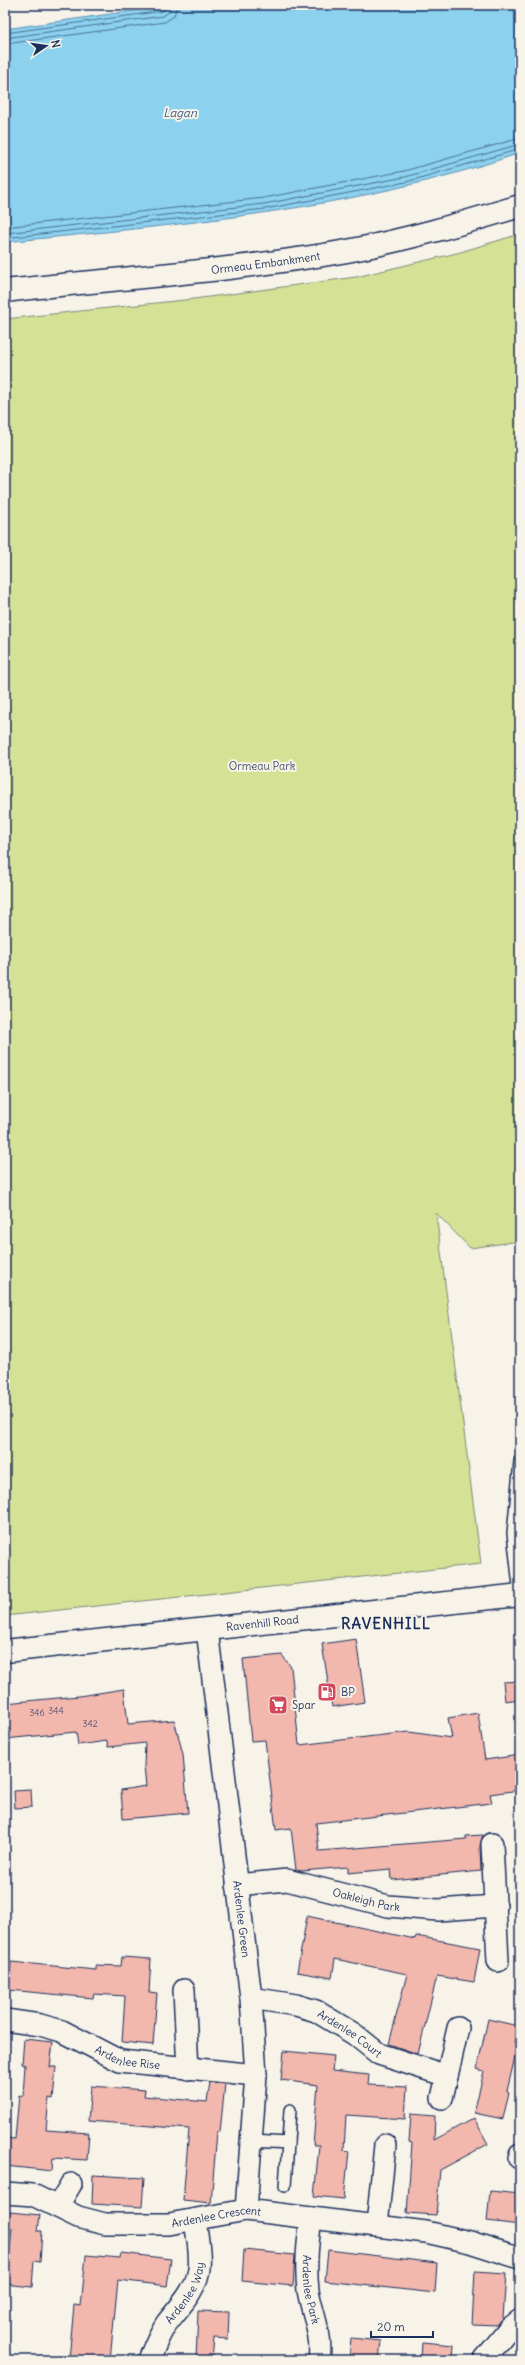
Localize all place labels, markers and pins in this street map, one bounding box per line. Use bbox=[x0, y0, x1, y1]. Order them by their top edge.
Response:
fuel station icon: BP bbox=[316, 1681, 338, 1703]
place label: BP bbox=[341, 1685, 355, 1699]
supermarket icon: Spar bbox=[267, 1694, 289, 1716]
place label: Spar bbox=[292, 1698, 316, 1712]

